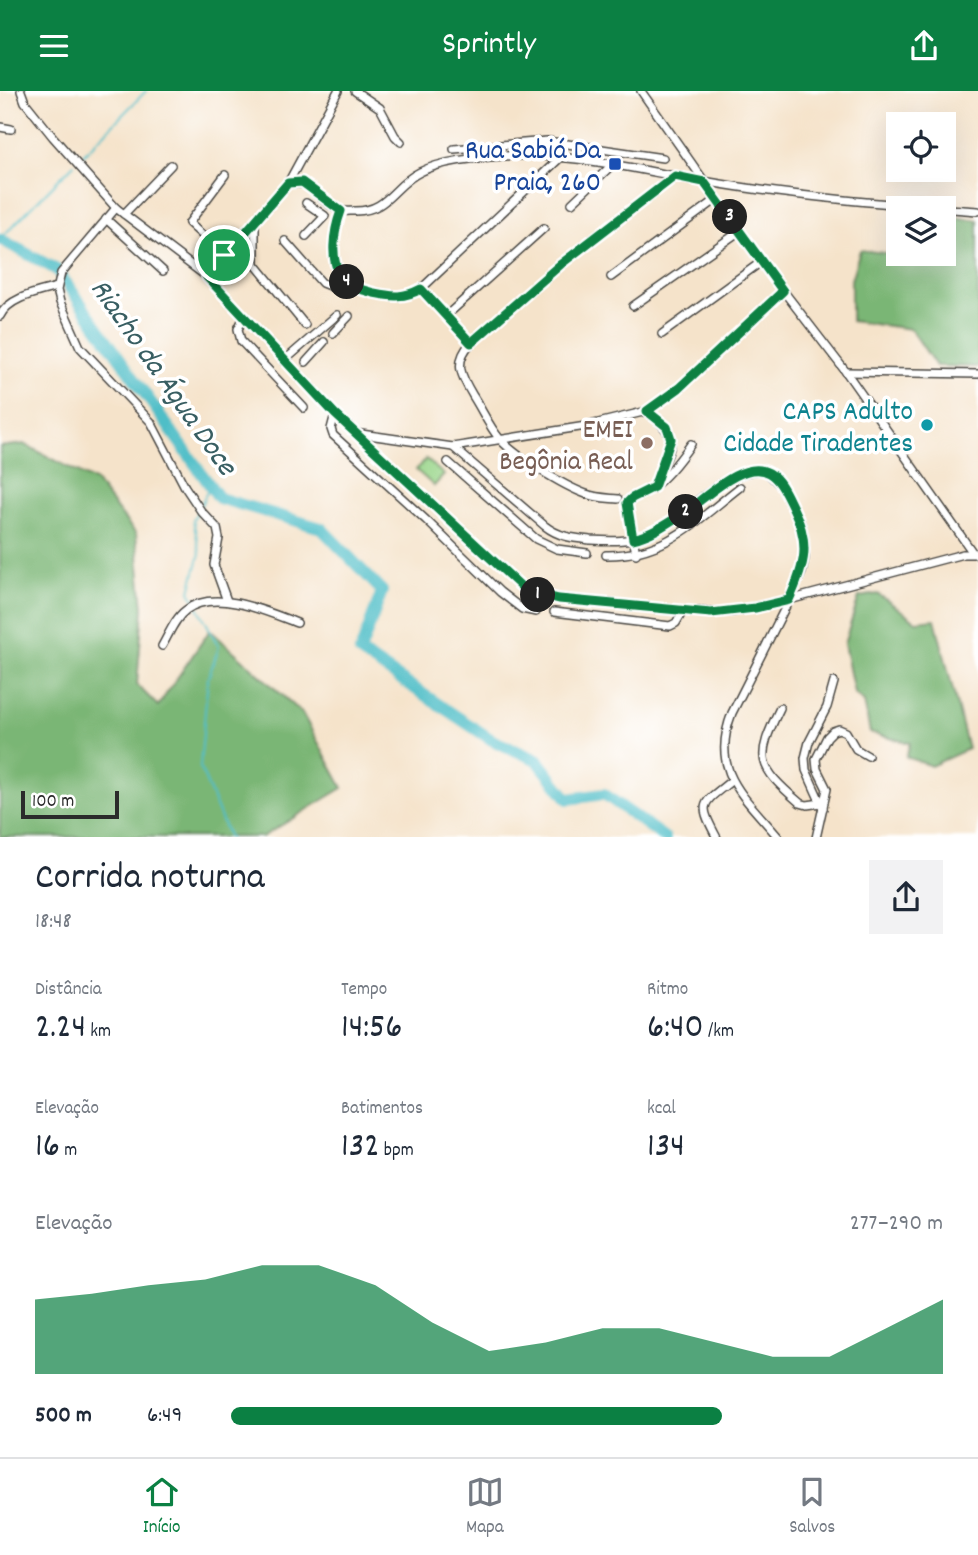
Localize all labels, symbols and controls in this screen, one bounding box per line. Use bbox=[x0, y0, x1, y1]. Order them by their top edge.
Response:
text: Sprintly bbox=[442, 23, 536, 69]
icon: menu bbox=[35, 27, 73, 65]
icon: share bbox=[905, 27, 943, 65]
map controls bbox=[886, 112, 956, 266]
button: locate bbox=[886, 112, 956, 182]
place label: Rua Sabiá Da Praia, 260 bbox=[465, 133, 602, 205]
marker: Rua Sabiá Da Praia, 260 bbox=[607, 156, 623, 172]
button: layers bbox=[886, 196, 956, 266]
pin: 3 bbox=[712, 199, 748, 235]
text: 3 bbox=[725, 203, 734, 230]
pin bbox=[194, 225, 254, 285]
icon: arrive bbox=[205, 236, 243, 274]
pin: 4 bbox=[330, 265, 364, 299]
text: 4 bbox=[343, 268, 350, 295]
water label: Riacho da Água Doce bbox=[77, 271, 246, 487]
place label: CAPS Adulto Cidade Tiradentes bbox=[723, 394, 913, 466]
place label: EMEI Begônia Real bbox=[499, 412, 633, 484]
marker: CAPS Adulto Cidade Tiradentes bbox=[919, 417, 935, 433]
marker: EMEI Begônia Real bbox=[639, 435, 655, 451]
pin: 2 bbox=[668, 495, 704, 529]
text: 2 bbox=[681, 498, 690, 525]
pin: 1 bbox=[520, 577, 556, 613]
text: 1 bbox=[535, 581, 540, 608]
scale bar bbox=[21, 789, 119, 820]
text: 100 m bbox=[32, 789, 74, 816]
text: Corrida noturna bbox=[35, 852, 265, 907]
button: share bbox=[869, 860, 943, 934]
text: 18:48 bbox=[35, 906, 72, 939]
text: Distância bbox=[35, 977, 102, 1004]
text: Tempo bbox=[341, 977, 387, 1004]
text: Ritmo bbox=[647, 977, 688, 1004]
text: 2.24 bbox=[35, 1004, 86, 1054]
text: 14:56 bbox=[341, 1004, 402, 1054]
text: 6:40 bbox=[647, 1004, 704, 1054]
text: km bbox=[86, 1019, 111, 1046]
text: /km bbox=[704, 1019, 734, 1046]
text: Elevação bbox=[35, 1096, 99, 1123]
text: Batimentos bbox=[341, 1096, 423, 1123]
text: kcal bbox=[647, 1096, 676, 1123]
text: 16 bbox=[35, 1123, 60, 1173]
text: 132 bbox=[341, 1123, 380, 1173]
text: 134 bbox=[647, 1123, 685, 1173]
text: m bbox=[60, 1138, 77, 1165]
text: bpm bbox=[380, 1138, 414, 1165]
text: Elevação bbox=[35, 1208, 112, 1241]
text: 277–290 m bbox=[850, 1208, 943, 1241]
text: 500 m bbox=[35, 1400, 92, 1433]
text: 6:49 bbox=[147, 1400, 182, 1433]
tab: Início bbox=[143, 1473, 181, 1542]
tab: Mapa bbox=[466, 1473, 504, 1542]
tab: Salvos bbox=[789, 1473, 835, 1542]

